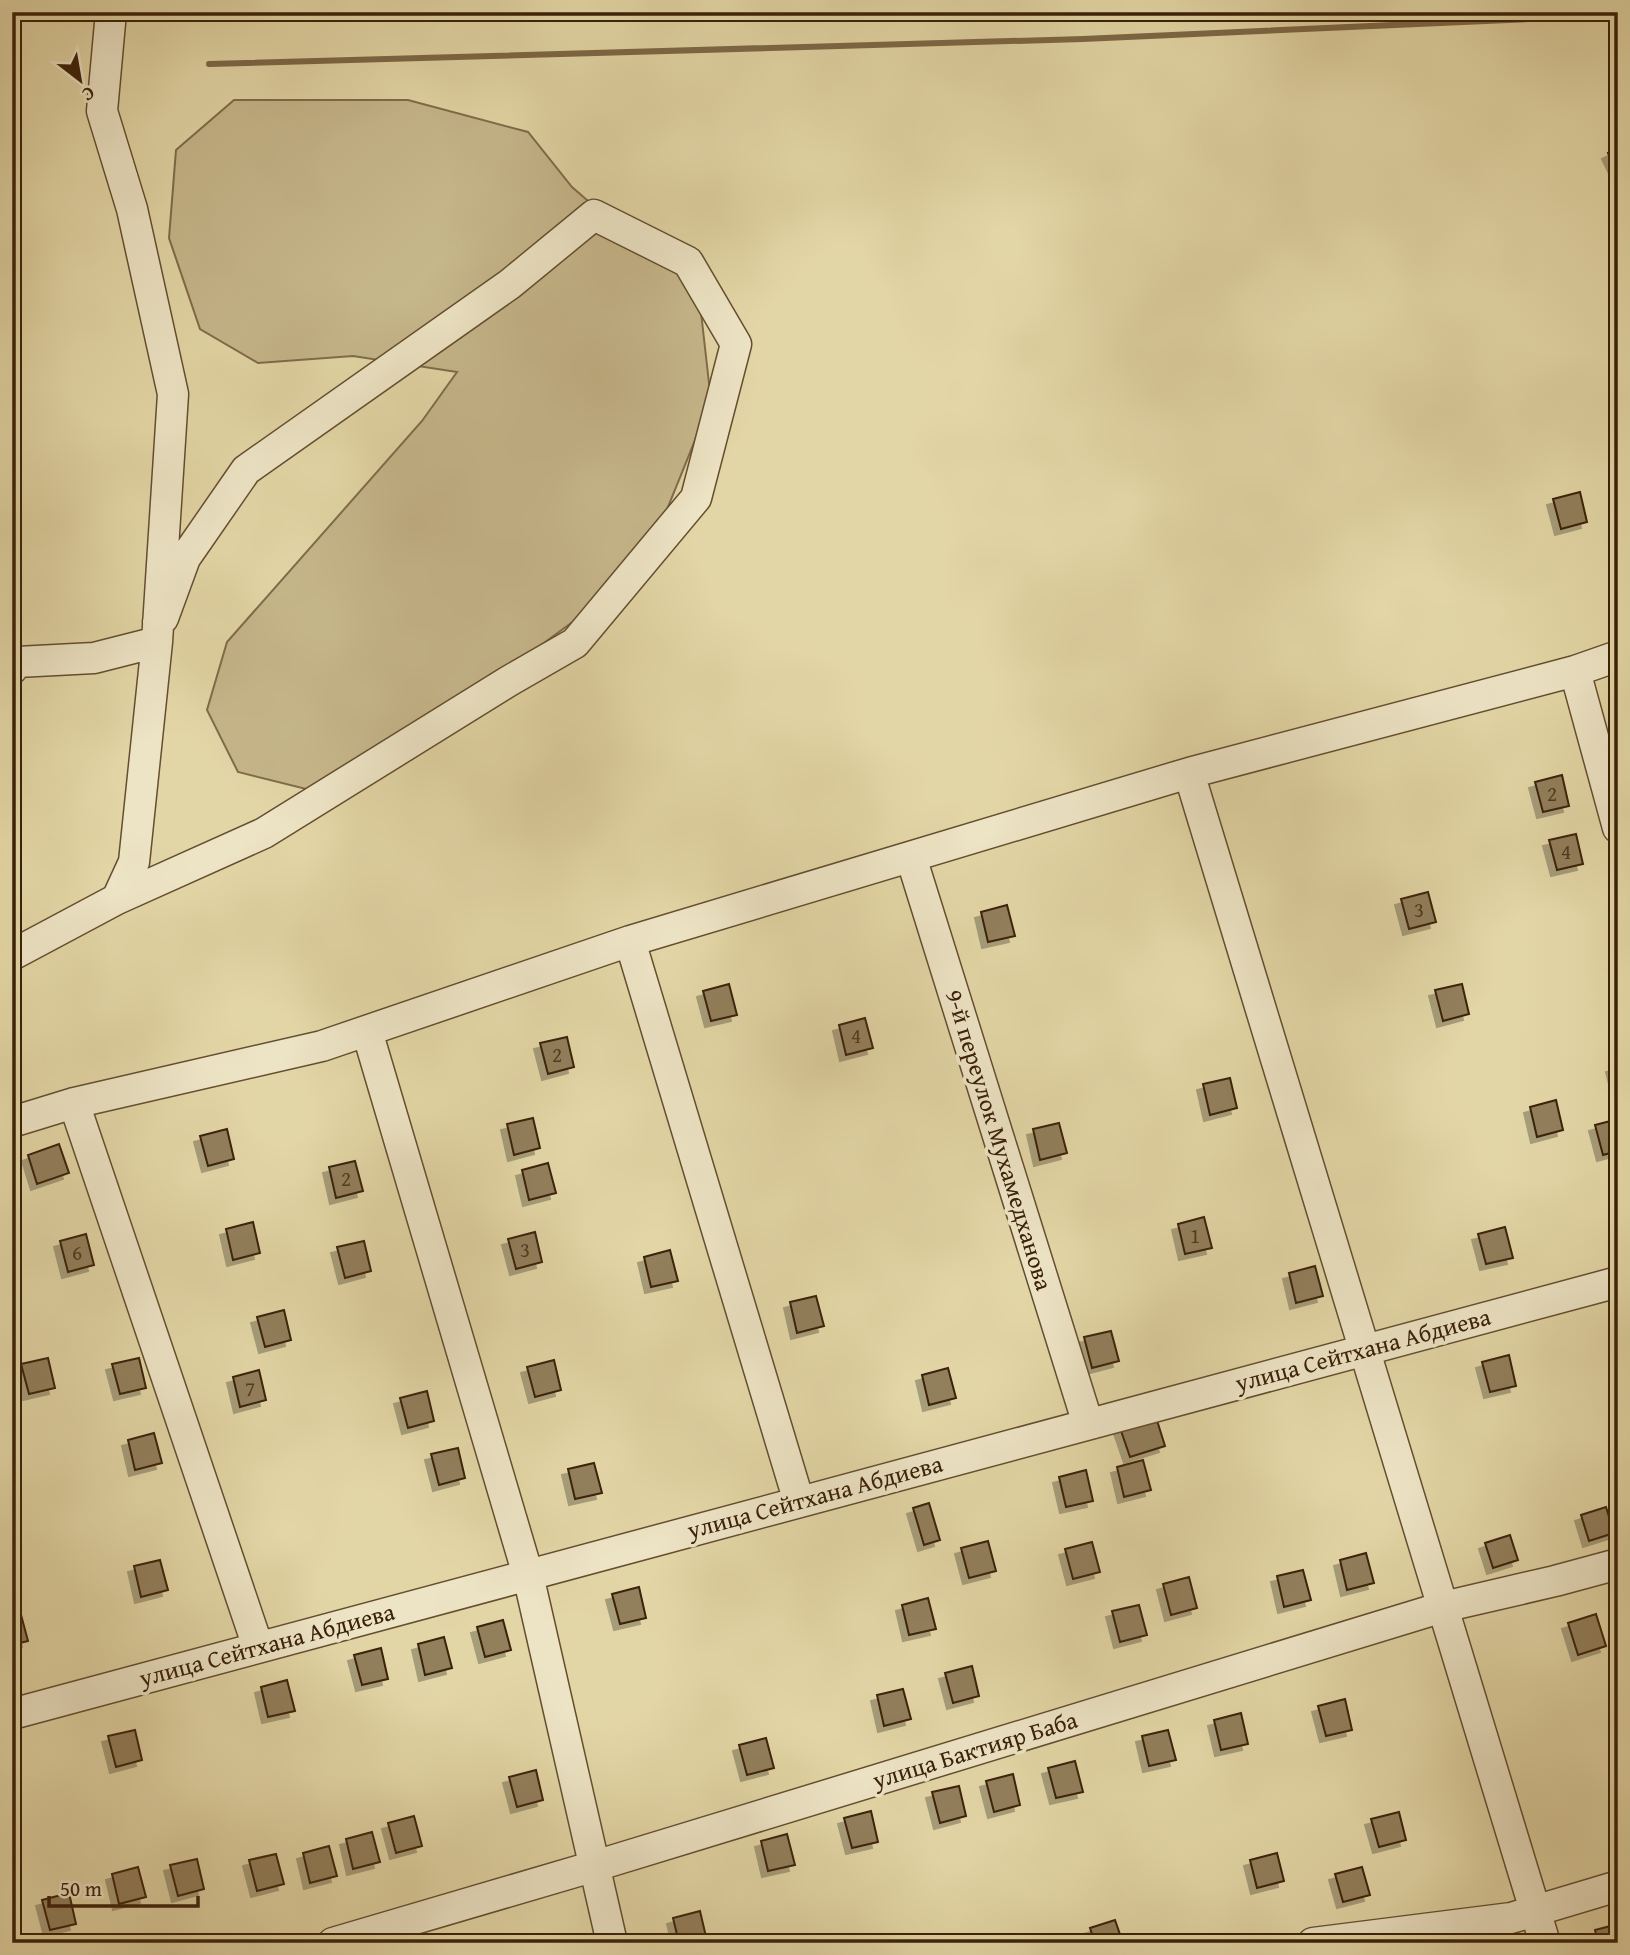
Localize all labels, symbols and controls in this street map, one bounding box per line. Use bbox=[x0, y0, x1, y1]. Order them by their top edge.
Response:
north arrow bbox=[46, 46, 116, 116]
text: С bbox=[77, 80, 101, 109]
house number: 2 bbox=[1547, 778, 1557, 809]
house number: 4 bbox=[1561, 836, 1571, 867]
house number: 3 bbox=[1414, 894, 1424, 925]
street label: 9-й переулок Мухамедханова bbox=[937, 985, 1062, 1295]
house number: 4 bbox=[851, 1020, 861, 1051]
house number: 2 bbox=[552, 1039, 562, 1070]
house number: 2 bbox=[341, 1163, 351, 1194]
house number: 1 bbox=[1190, 1220, 1200, 1251]
house number: 3 bbox=[520, 1234, 530, 1265]
house number: 6 bbox=[72, 1237, 82, 1268]
street label: улица Сейтхана Абдиева bbox=[1230, 1298, 1495, 1401]
house number: 7 bbox=[245, 1373, 255, 1404]
street label: улица Сейтхана Абдиева bbox=[682, 1445, 947, 1548]
street label: улица Сейтхана Абдиева bbox=[134, 1593, 399, 1696]
street label: улица Бактияр Баба bbox=[867, 1702, 1082, 1798]
scale bar bbox=[49, 1864, 198, 1908]
text: 50 m bbox=[60, 1873, 102, 1904]

